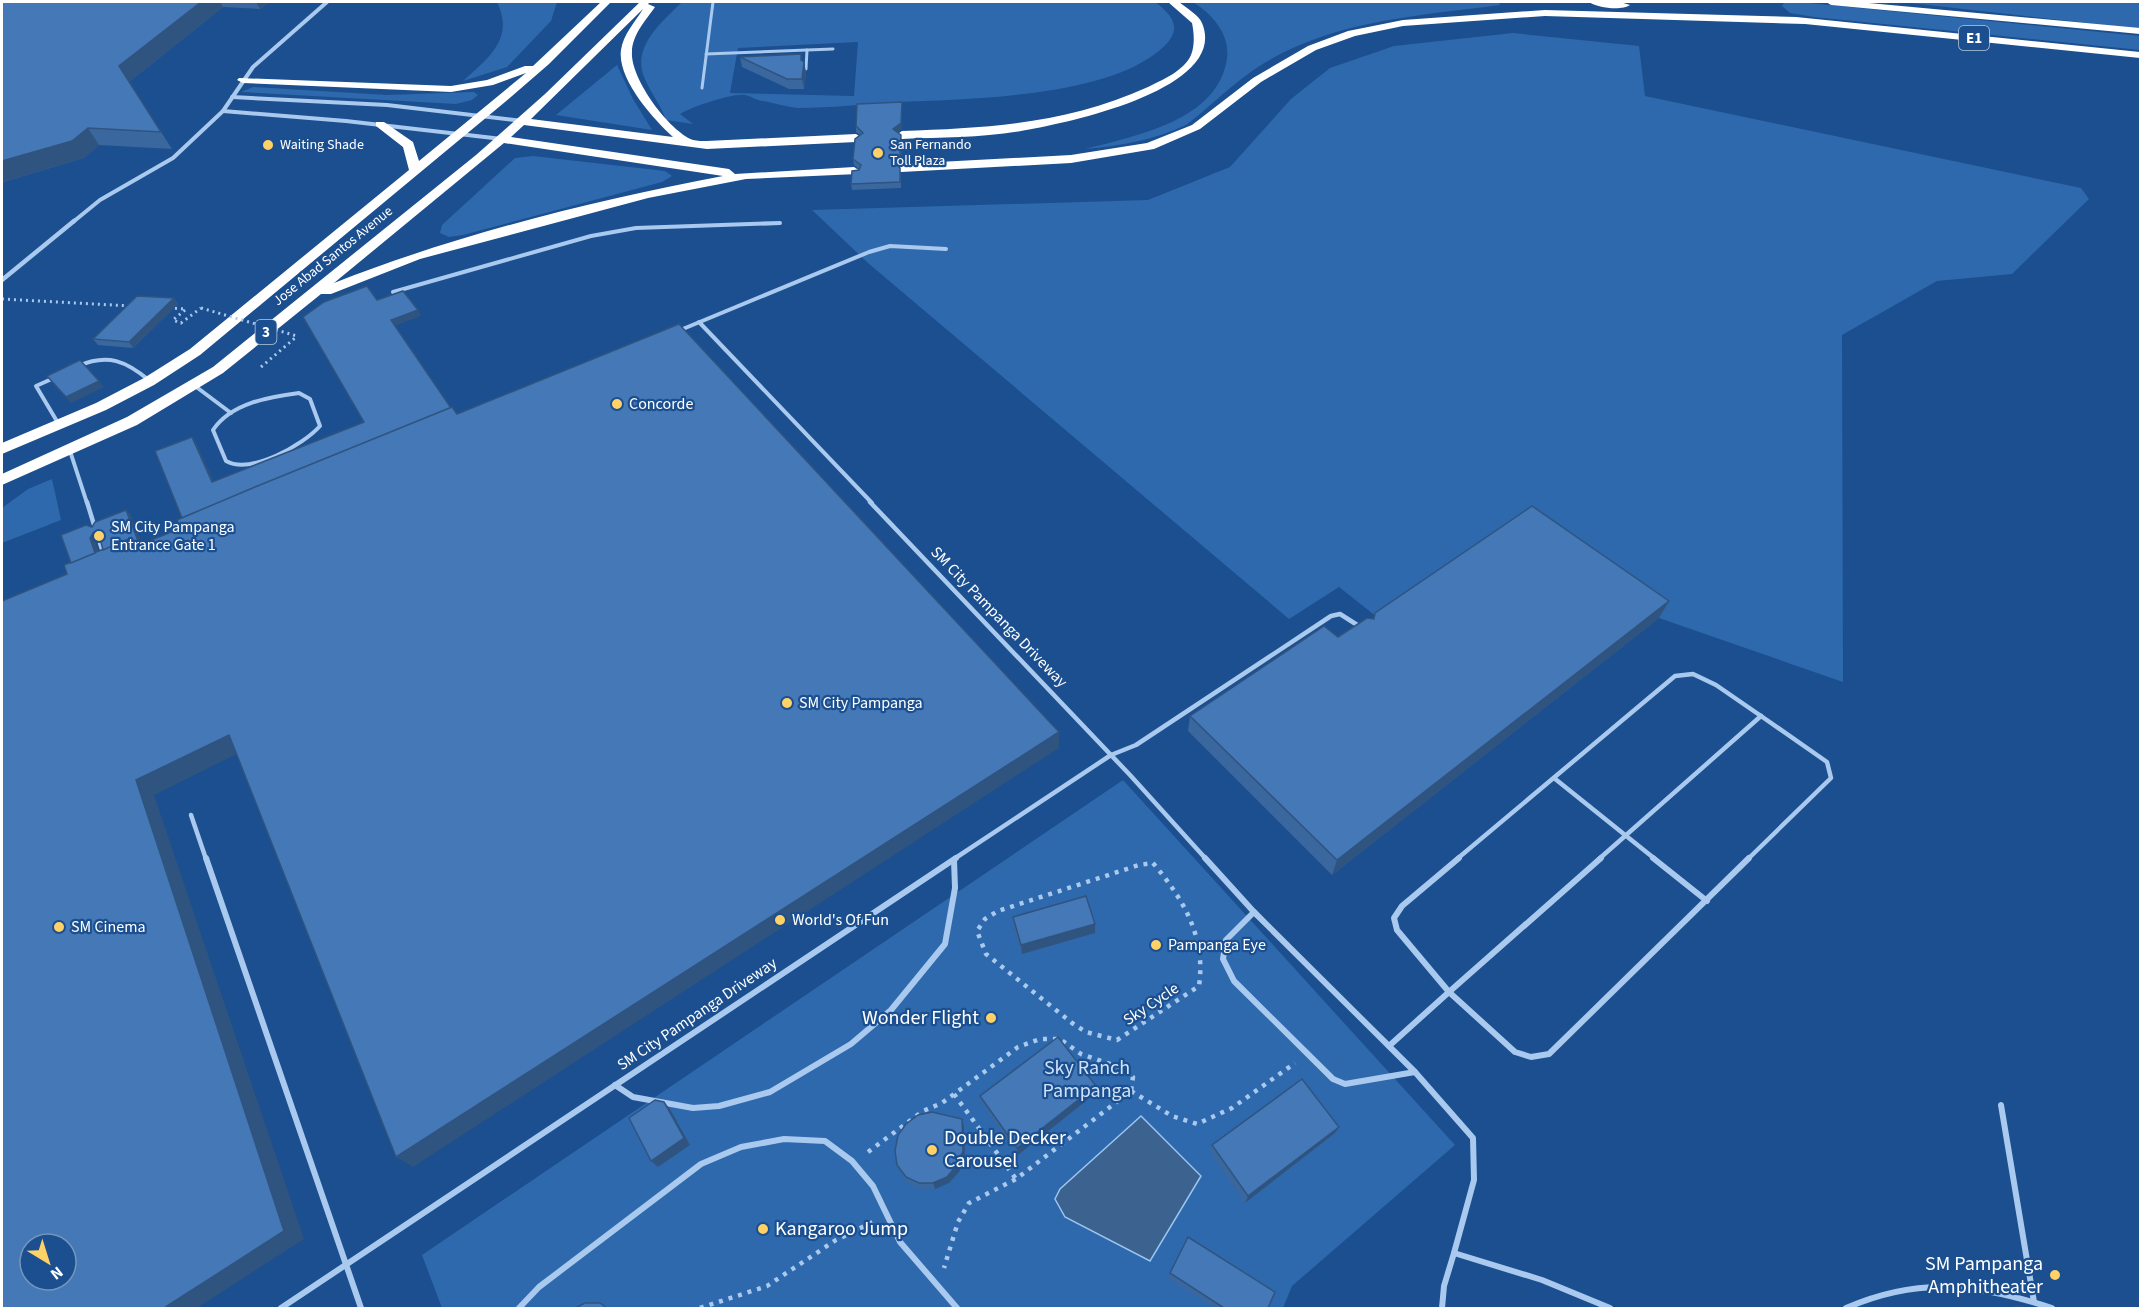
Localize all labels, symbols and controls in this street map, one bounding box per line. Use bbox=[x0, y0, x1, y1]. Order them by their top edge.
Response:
road number: E1 bbox=[1959, 26, 1989, 50]
place label: Waiting Shade bbox=[280, 135, 364, 155]
place label: San Fernando Toll Plaza bbox=[890, 135, 971, 171]
marker: Waiting Shade bbox=[261, 138, 275, 152]
marker: San Fernando Toll Plaza bbox=[871, 146, 885, 160]
street label: Jose Abad Santos Avenue bbox=[269, 201, 397, 311]
road number: 3 bbox=[256, 320, 276, 344]
place label: Concorde bbox=[629, 393, 693, 415]
marker: Concorde bbox=[610, 397, 624, 411]
place label: SM City Pampanga Entrance Gate 1 bbox=[111, 516, 235, 556]
marker: SM City Pampanga Entrance Gate 1 bbox=[92, 529, 106, 543]
street label: SM City Pampanga Driveway bbox=[926, 542, 1073, 693]
place label: SM City Pampanga bbox=[799, 692, 923, 714]
marker: SM City Pampanga bbox=[780, 696, 794, 710]
place label: World's Of Fun bbox=[792, 909, 889, 931]
marker: World's Of Fun bbox=[773, 913, 787, 927]
place label: SM Cinema bbox=[71, 916, 145, 938]
marker: SM Cinema bbox=[52, 920, 66, 934]
place label: Pampanga Eye bbox=[1168, 934, 1266, 956]
marker: Pampanga Eye bbox=[1149, 938, 1163, 952]
street label: SM City Pampanga Driveway bbox=[613, 952, 782, 1076]
street label: Sky Cycle bbox=[1119, 977, 1183, 1031]
place label: Wonder Flight bbox=[862, 1004, 979, 1032]
marker: Wonder Flight bbox=[984, 1011, 998, 1025]
park label: Sky Ranch Pampanga bbox=[1043, 1054, 1131, 1105]
place label: Double Decker Carousel bbox=[944, 1124, 1066, 1175]
marker: Double Decker Carousel bbox=[925, 1143, 939, 1157]
place label: Kangaroo Jump bbox=[775, 1215, 908, 1243]
marker: Kangaroo Jump bbox=[756, 1222, 770, 1236]
north arrow bbox=[18, 1232, 78, 1292]
place label: SM Pampanga Amphitheater bbox=[1925, 1250, 2043, 1301]
text: N bbox=[46, 1261, 68, 1285]
marker: SM Pampanga Amphitheater bbox=[2048, 1268, 2062, 1282]

